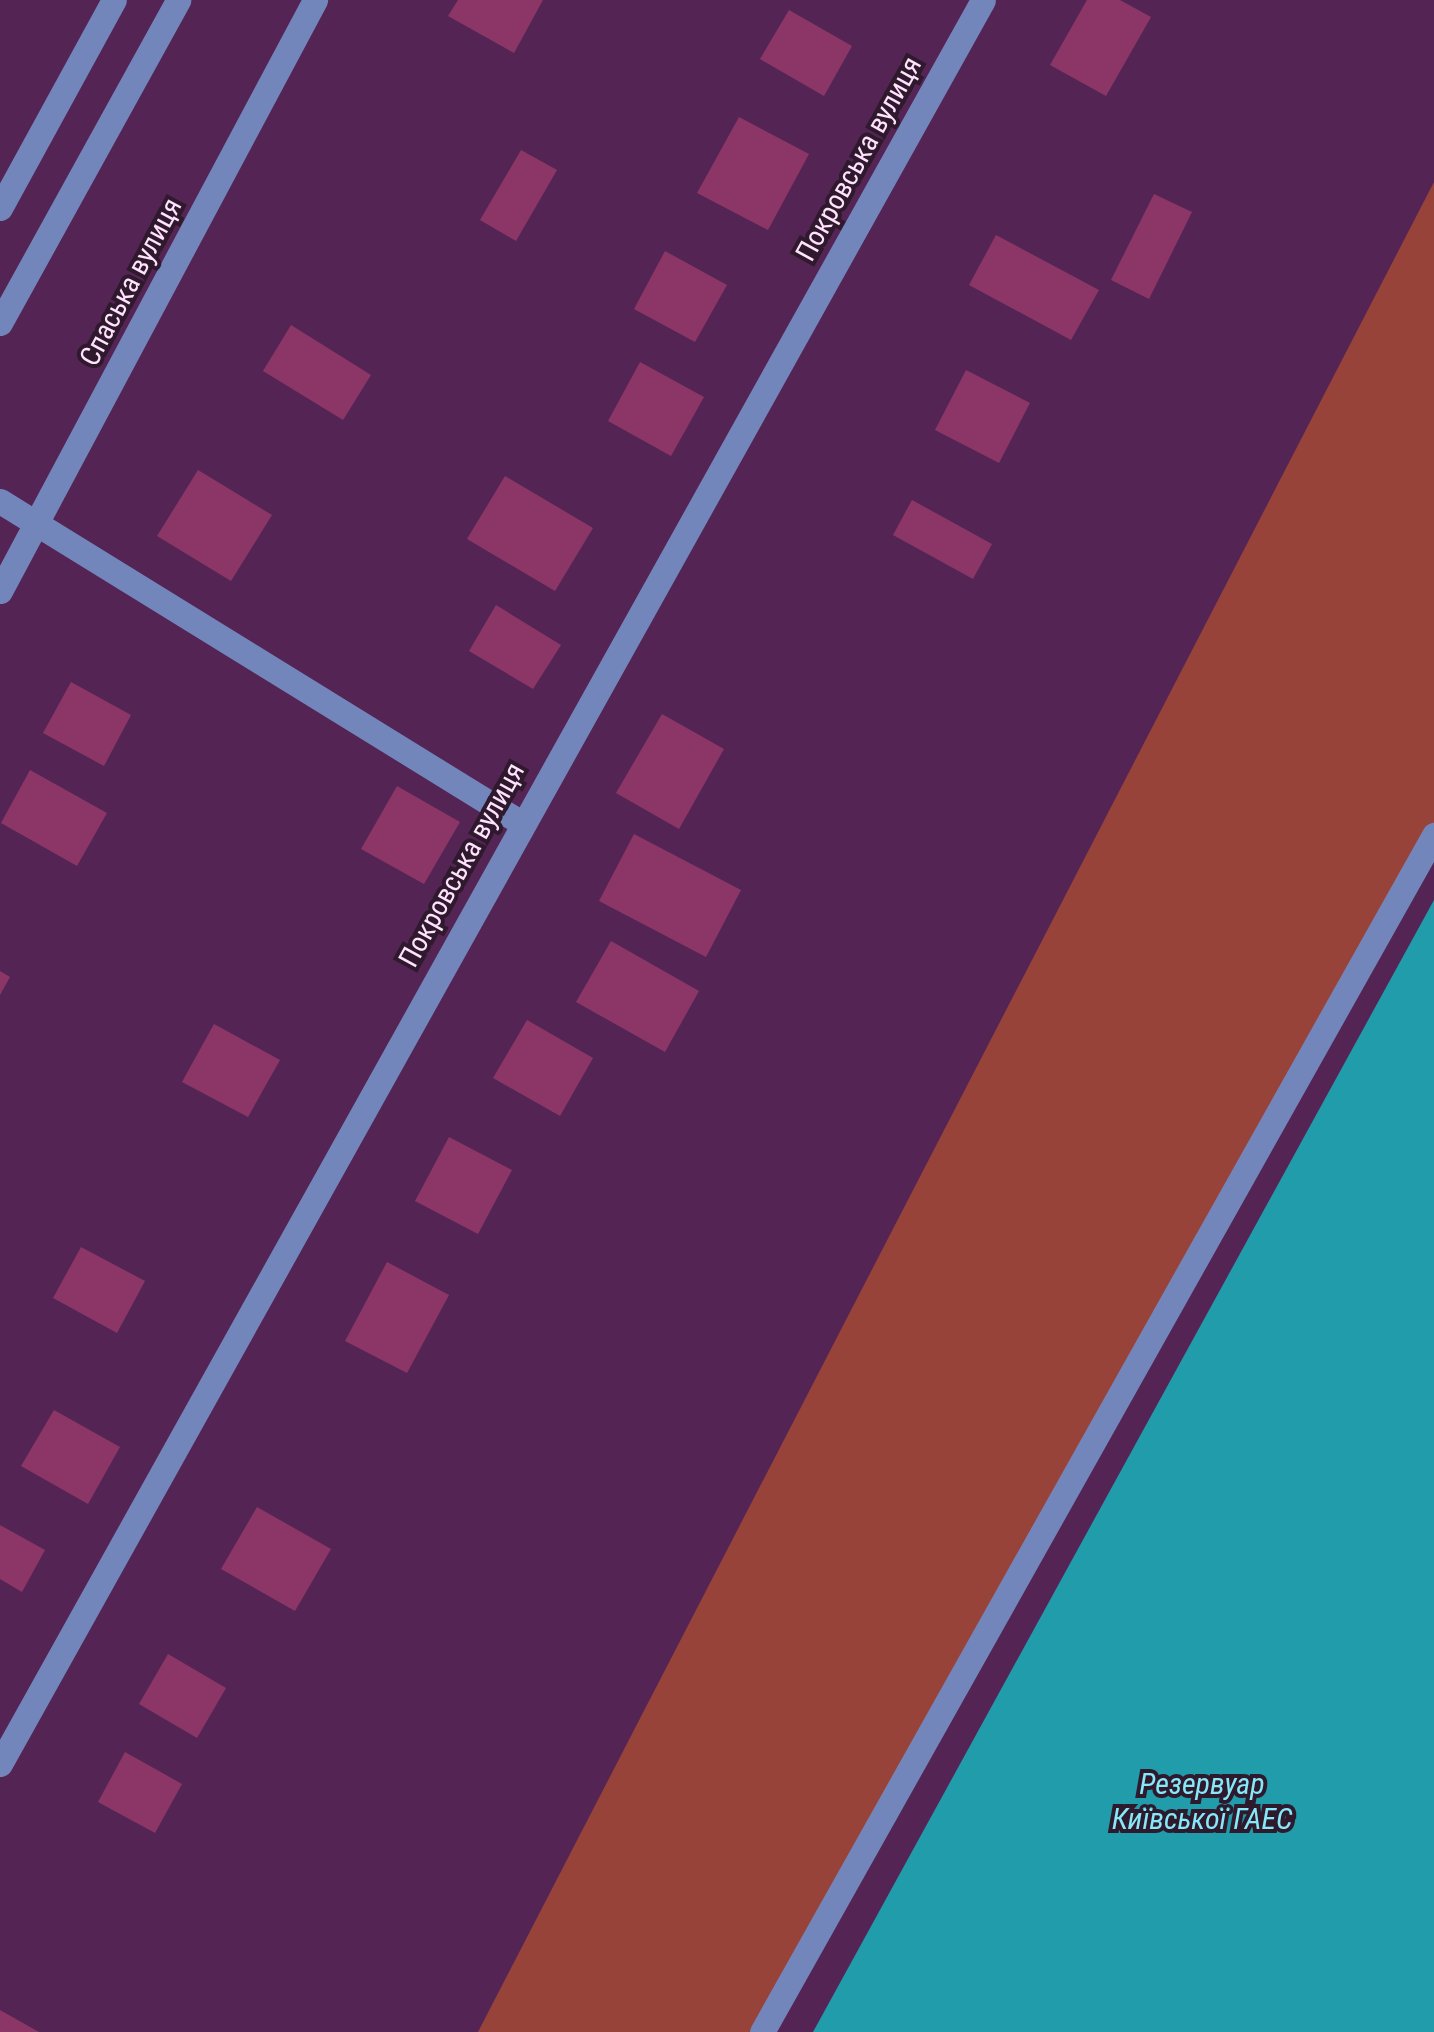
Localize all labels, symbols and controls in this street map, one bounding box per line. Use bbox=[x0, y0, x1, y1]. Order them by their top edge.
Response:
street label: Покровська вулиця bbox=[789, 51, 929, 267]
street label: Спаська вулиця bbox=[73, 192, 189, 372]
street label: Покровська вулиця bbox=[392, 757, 532, 973]
water label: Резервуар Київської ГАЕС bbox=[1112, 1766, 1292, 1836]

